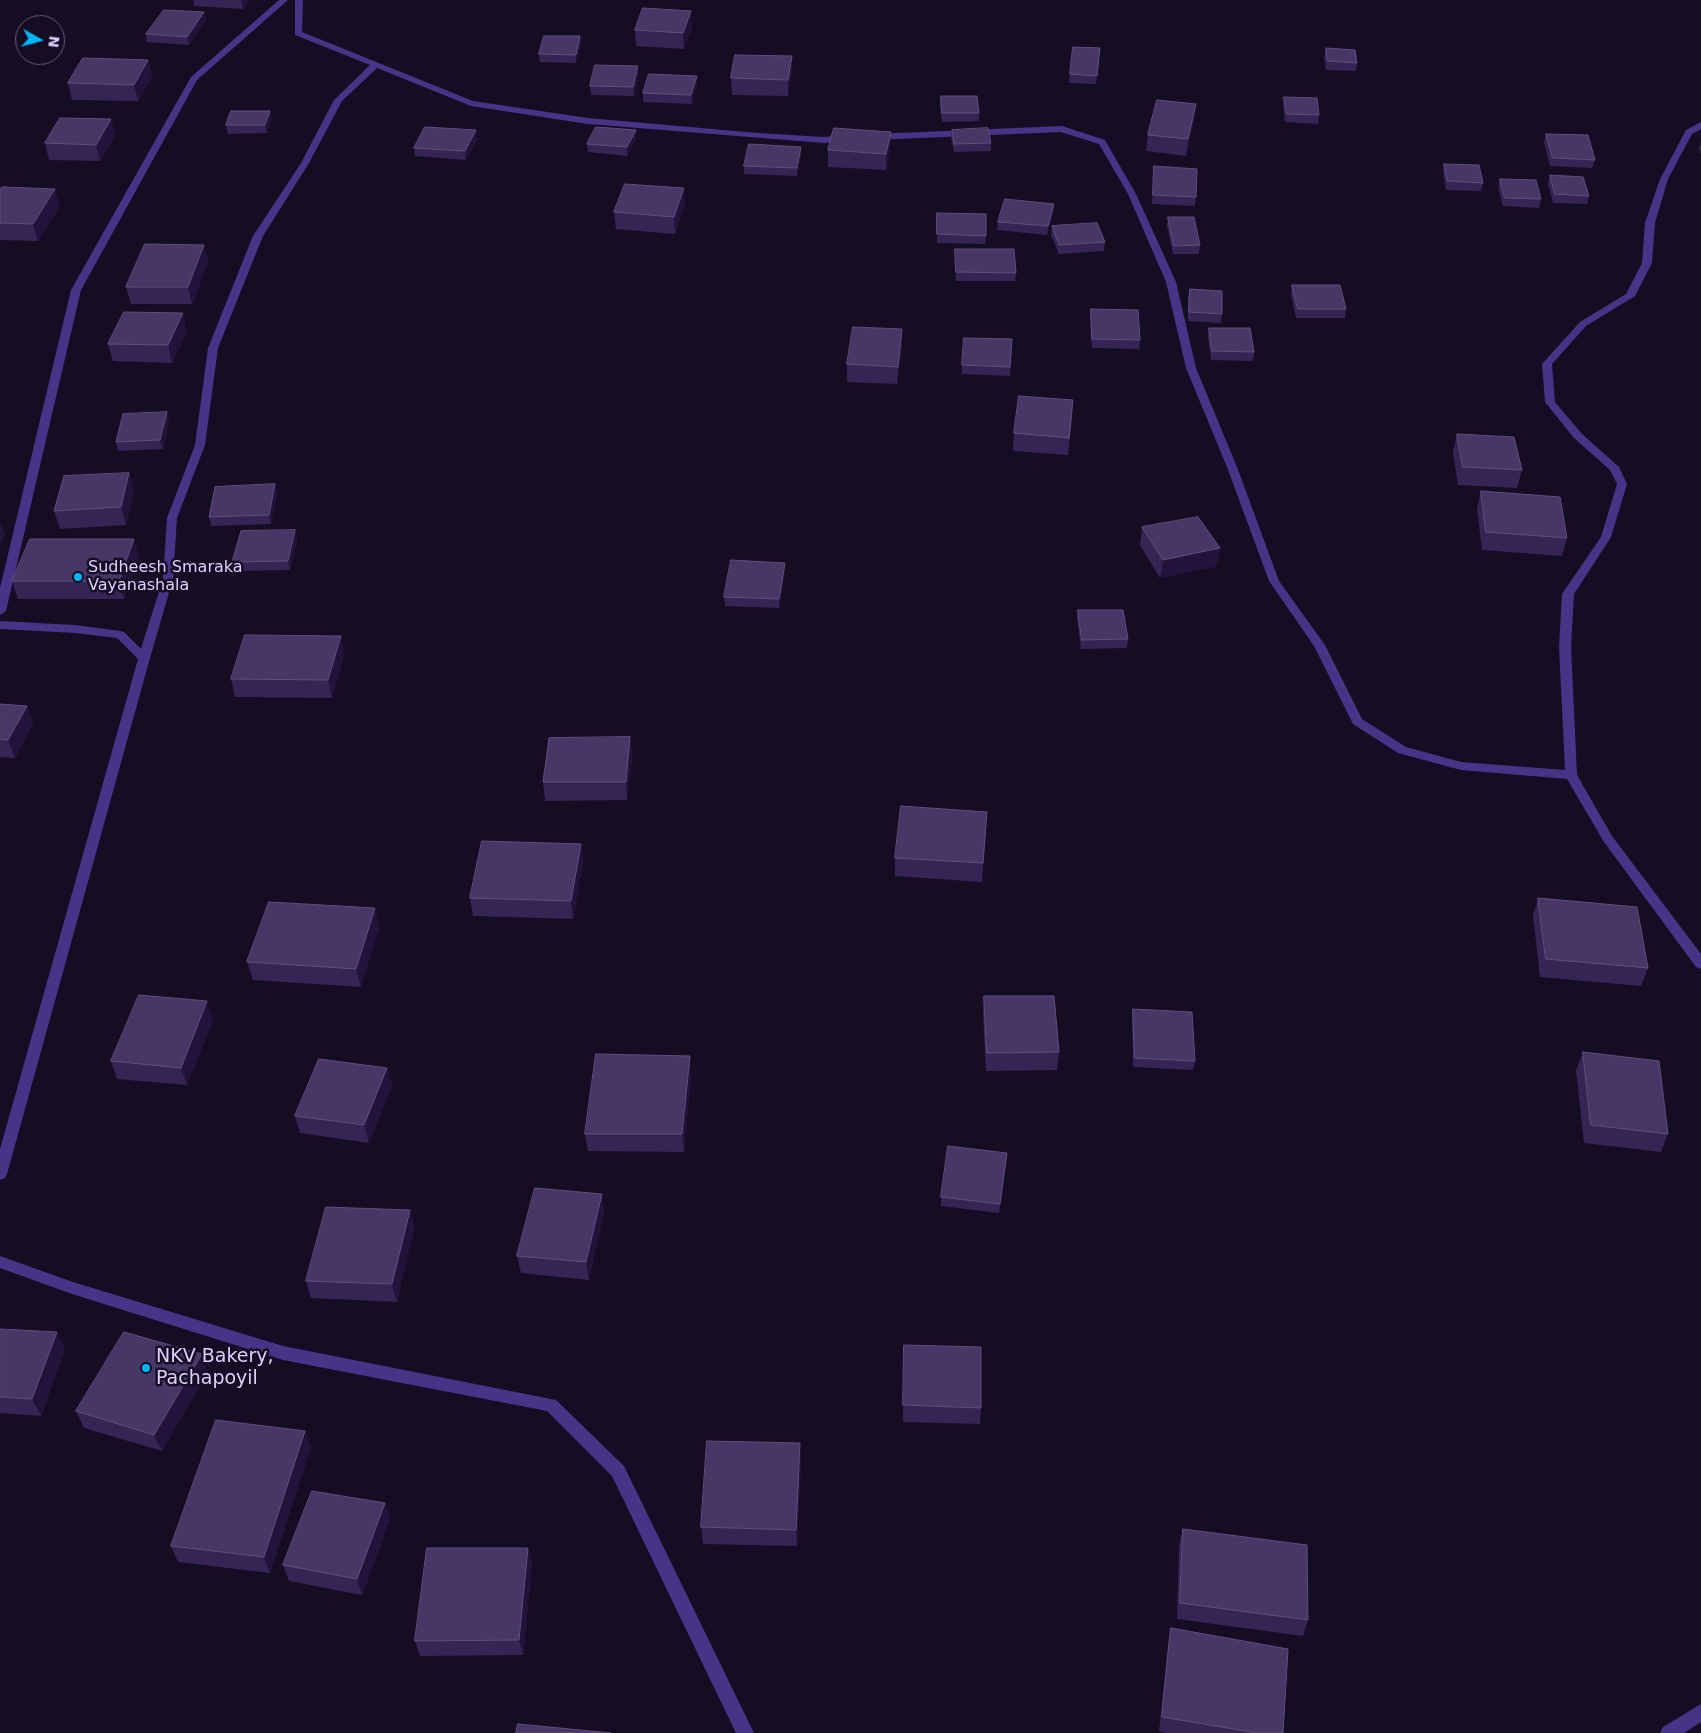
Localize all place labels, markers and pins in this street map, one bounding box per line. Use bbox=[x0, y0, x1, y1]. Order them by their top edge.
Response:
place label: Sudheesh Smaraka Vayanashala bbox=[88, 558, 243, 596]
marker: Sudheesh Smaraka Vayanashala bbox=[72, 571, 84, 583]
place label: NKV Bakery, Pachapoyil bbox=[156, 1346, 273, 1390]
marker: NKV Bakery, Pachapoyil bbox=[140, 1362, 152, 1374]

